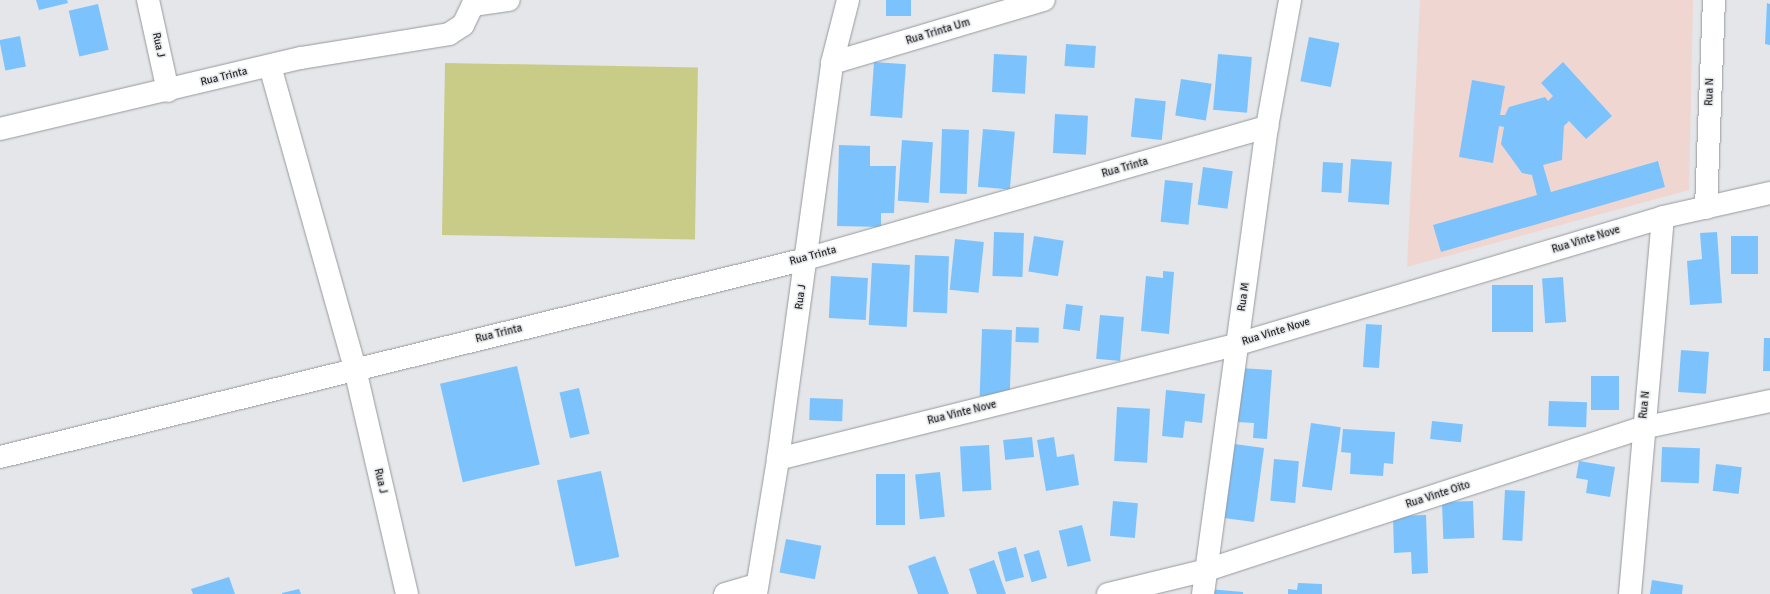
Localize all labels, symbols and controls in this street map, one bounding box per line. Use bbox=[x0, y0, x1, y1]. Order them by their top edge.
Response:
street label: Rua Trinta Um bbox=[904, 16, 972, 48]
street label: Rua J bbox=[149, 31, 167, 59]
street label: Rua Trinta bbox=[199, 65, 249, 89]
street label: Rua N bbox=[1703, 78, 1717, 106]
street label: Rua Trinta bbox=[1100, 155, 1150, 181]
street label: Rua Vinte Nove bbox=[1550, 223, 1622, 257]
street label: Rua Trinta bbox=[788, 243, 838, 269]
street label: Rua M bbox=[1235, 282, 1253, 312]
street label: Rua J bbox=[793, 284, 809, 310]
street label: Rua Vinte Nove bbox=[1240, 315, 1312, 349]
street label: Rua Trinta bbox=[474, 322, 524, 346]
street label: Rua N bbox=[1637, 390, 1653, 420]
street label: Rua Vinte Nove bbox=[926, 398, 998, 428]
street label: Rua J bbox=[371, 467, 389, 495]
street label: Rua Vinte Oito bbox=[1404, 478, 1472, 512]

